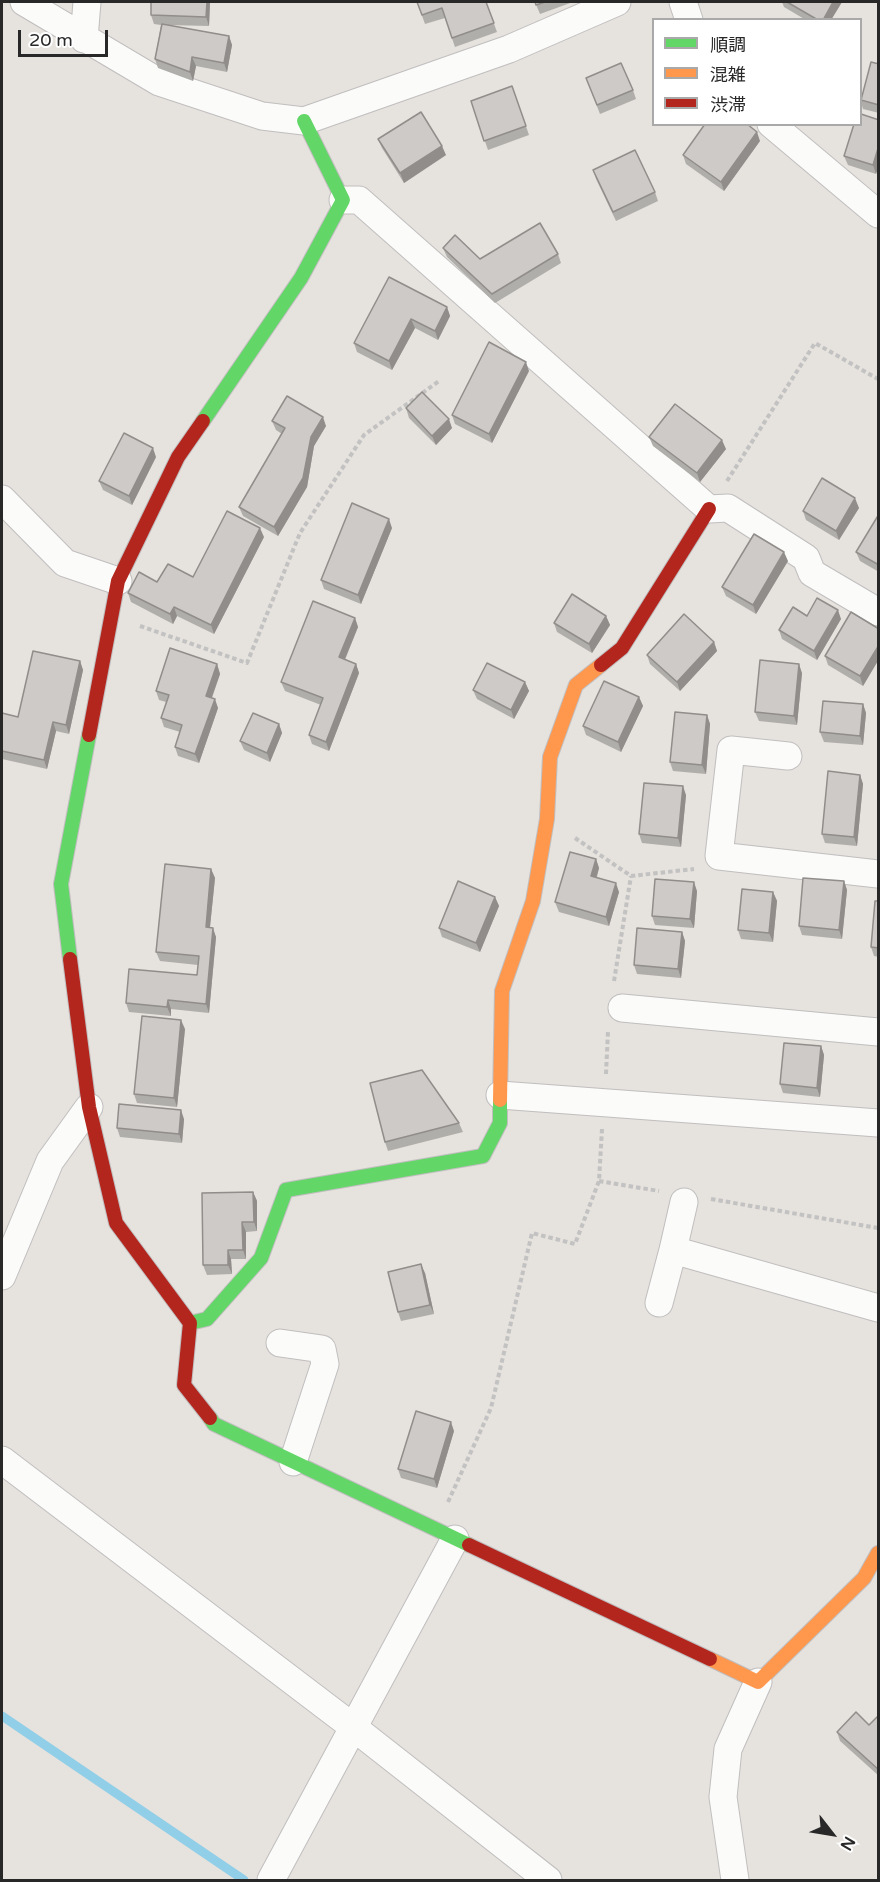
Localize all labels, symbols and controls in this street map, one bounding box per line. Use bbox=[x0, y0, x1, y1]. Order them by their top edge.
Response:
scale bar bbox=[21, 18, 111, 56]
legend bbox=[652, 18, 862, 126]
text: 20 m bbox=[29, 29, 73, 51]
text: 順調 bbox=[710, 34, 746, 56]
text: 混雑 bbox=[710, 64, 746, 86]
text: 渋滞 bbox=[710, 94, 746, 116]
north arrow bbox=[802, 1804, 862, 1864]
text: N bbox=[836, 1833, 859, 1854]

